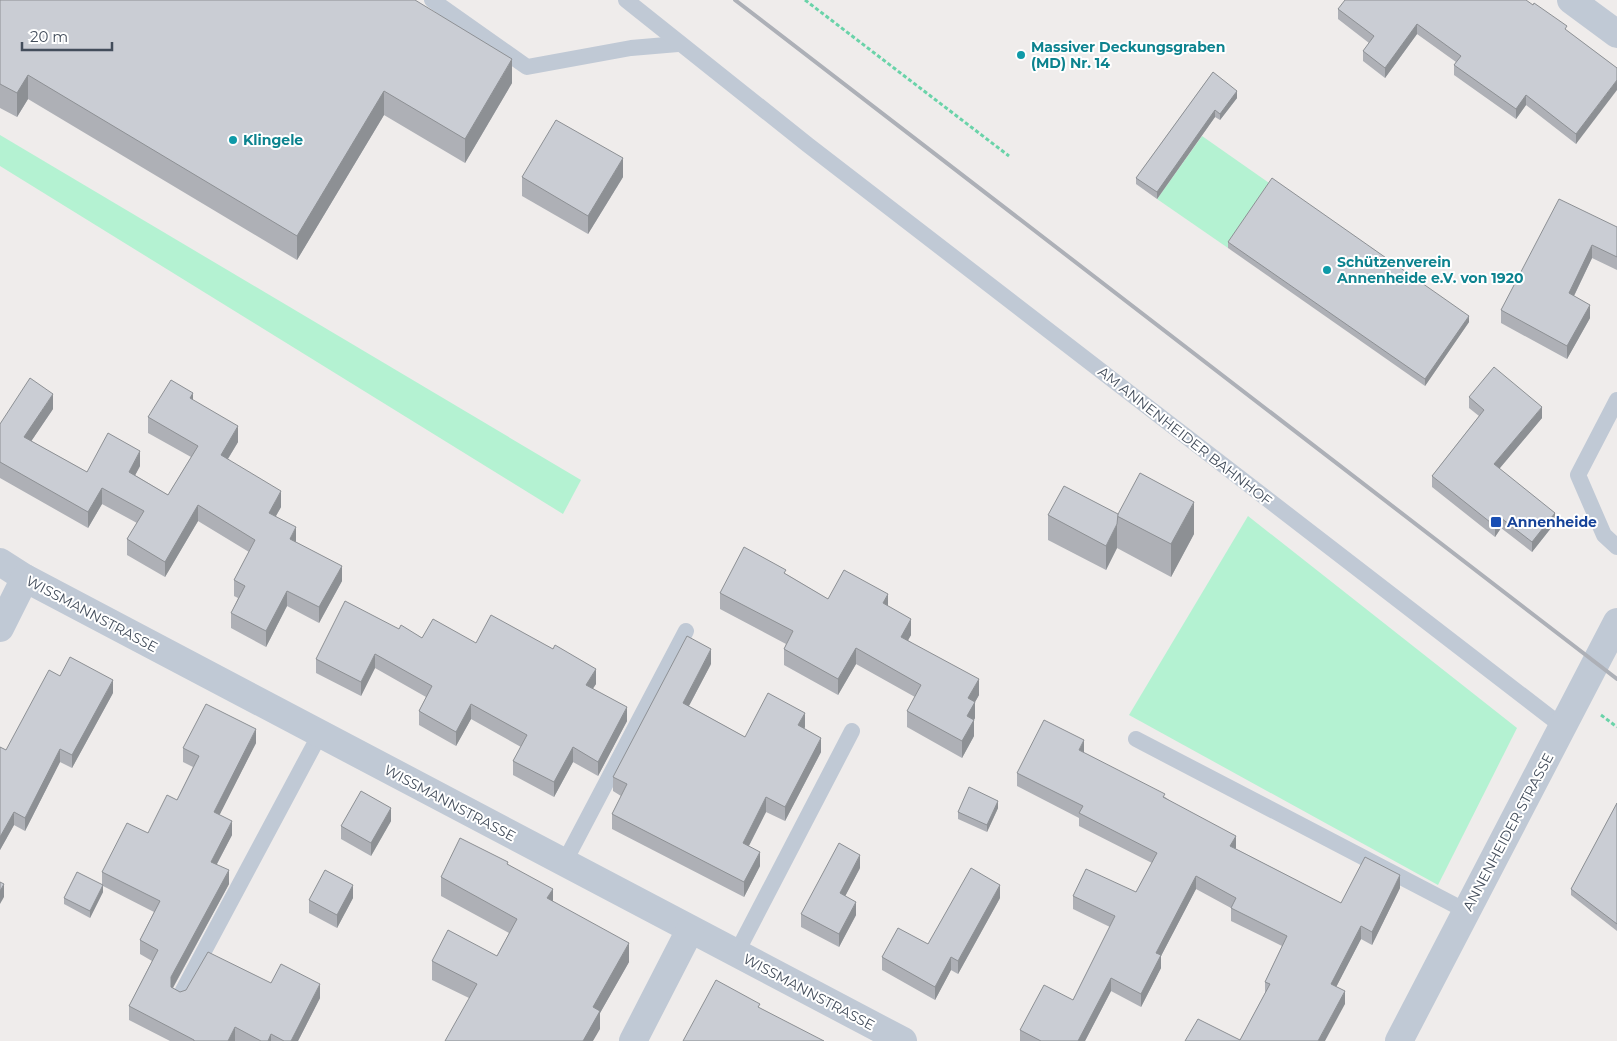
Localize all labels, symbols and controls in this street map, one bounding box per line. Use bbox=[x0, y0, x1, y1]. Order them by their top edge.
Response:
scale bar bbox=[22, 20, 112, 52]
text: 20 m bbox=[30, 27, 68, 46]
place label: Massiver Deckungsgraben (MD) Nr. 14 bbox=[1031, 38, 1225, 72]
marker: Massiver Deckungsgraben (MD) Nr. 14 bbox=[1015, 49, 1027, 61]
place label: Klingele bbox=[243, 131, 303, 149]
marker: Klingele bbox=[227, 134, 239, 146]
place label: Schützenverein Annenheide e.V. von 1920 bbox=[1336, 253, 1524, 287]
marker: Schützenverein Annenheide e.V. von 1920 bbox=[1321, 264, 1333, 276]
street label: AM ANNENHEIDER BAHNHOF bbox=[1095, 363, 1276, 510]
place label: Annenheide bbox=[1506, 513, 1597, 531]
marker: Annenheide bbox=[1489, 515, 1503, 529]
street label: WISSMANNSTRASSE bbox=[23, 572, 161, 656]
street label: ANNENHEIDER STRASSE bbox=[1459, 750, 1557, 914]
street label: WISSMANNSTRASSE bbox=[381, 761, 519, 845]
street label: WISSMANNSTRASSE bbox=[740, 950, 878, 1034]

